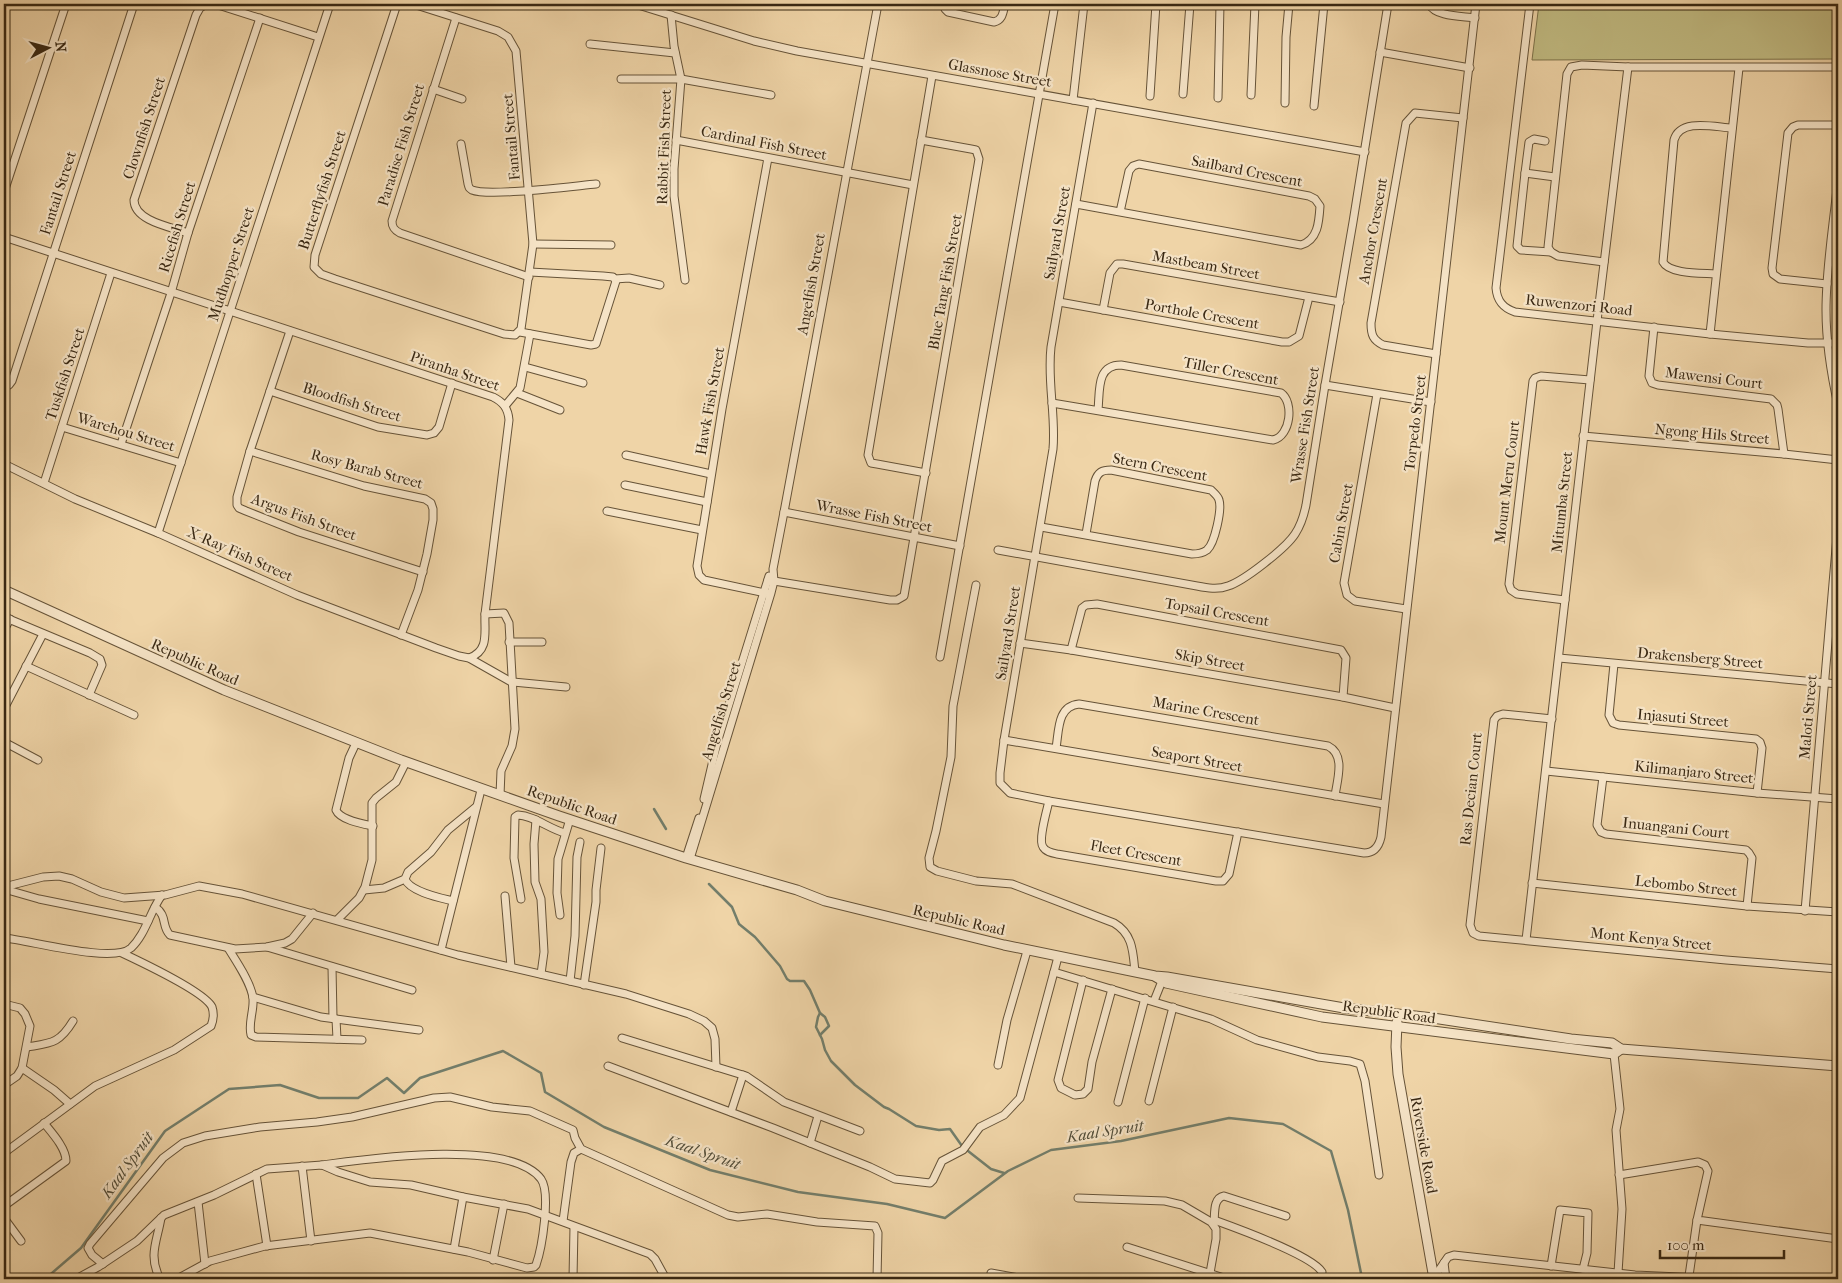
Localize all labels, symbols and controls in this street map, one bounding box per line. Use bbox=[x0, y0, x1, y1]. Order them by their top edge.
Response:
north arrow bbox=[22, 22, 72, 72]
text: N bbox=[51, 41, 69, 53]
street label: Glassnose Street bbox=[947, 55, 1054, 91]
street label: Clownfish Street bbox=[119, 74, 169, 181]
street label: Paradise Fish Street bbox=[374, 81, 428, 208]
street label: Rabbit Fish Street bbox=[653, 88, 675, 205]
street label: Fantail Street bbox=[498, 92, 524, 181]
street label: Cardinal Fish Street bbox=[699, 122, 829, 164]
street label: Butterflyfish Street bbox=[294, 127, 350, 252]
street label: Fantail Street bbox=[36, 148, 80, 237]
street label: Sailbard Crescent bbox=[1190, 151, 1305, 191]
street label: Anchor Crescent bbox=[1355, 176, 1391, 287]
street label: Ricefish Street bbox=[155, 179, 200, 275]
street label: Sailyard Street bbox=[1040, 184, 1074, 281]
street label: Mudhopper Street bbox=[204, 204, 258, 323]
street label: Blue Tang Fish Street bbox=[924, 212, 966, 351]
street label: Angelfish Street bbox=[793, 231, 829, 337]
street label: Mastbeam Street bbox=[1151, 247, 1262, 283]
street label: Ruwenzori Road bbox=[1525, 290, 1634, 320]
street label: Porthole Crescent bbox=[1143, 295, 1261, 333]
street label: Tuskfish Street bbox=[42, 325, 89, 423]
street label: Hawk Fish Street bbox=[692, 345, 728, 457]
street label: Piranha Street bbox=[408, 347, 503, 395]
street label: Tiller Crescent bbox=[1182, 353, 1281, 389]
street label: Mawensi Court bbox=[1664, 363, 1765, 393]
street label: Wrasse Fish Street bbox=[1287, 365, 1323, 486]
street label: Torpedo Street bbox=[1400, 373, 1430, 472]
street label: Bloodfish Street bbox=[300, 378, 404, 426]
street label: Warehou Street bbox=[74, 408, 178, 456]
street label: Mount Meru Court bbox=[1491, 419, 1524, 544]
street label: Ngong Hils Street bbox=[1654, 420, 1771, 448]
street label: Rosy Barab Street bbox=[309, 445, 426, 493]
street label: Stern Crescent bbox=[1111, 449, 1210, 485]
street label: Mitumba Street bbox=[1548, 450, 1576, 554]
street label: Cabin Street bbox=[1325, 481, 1357, 564]
street label: Argus Fish Street bbox=[248, 489, 360, 545]
street label: Wrasse Fish Street bbox=[813, 496, 934, 536]
street label: X-Ray Fish Street bbox=[184, 523, 296, 586]
street label: Sailyard Street bbox=[992, 584, 1024, 681]
street label: Topsail Crescent bbox=[1163, 594, 1271, 630]
street label: Republic Road bbox=[148, 635, 242, 690]
street label: Drakensberg Street bbox=[1636, 644, 1764, 673]
street label: Skip Street bbox=[1174, 645, 1247, 675]
street label: Angelfish Street bbox=[697, 658, 745, 764]
street label: Maloti Street bbox=[1795, 673, 1821, 760]
street label: Marine Crescent bbox=[1151, 693, 1261, 729]
street label: Injasuti Street bbox=[1636, 705, 1730, 731]
street label: Ras Decian Court bbox=[1456, 731, 1486, 846]
street label: Seaport Street bbox=[1150, 742, 1245, 776]
street label: Kilimanjaro Street bbox=[1634, 757, 1755, 787]
street label: Republic Road bbox=[525, 781, 620, 829]
street label: Inuangani Court bbox=[1622, 813, 1731, 843]
street label: Fleet Crescent bbox=[1089, 836, 1184, 870]
street label: Lebombo Street bbox=[1634, 872, 1739, 900]
street label: Republic Road bbox=[911, 901, 1008, 940]
street label: Mont Kenya Street bbox=[1589, 924, 1713, 954]
street label: Republic Road bbox=[1341, 997, 1438, 1028]
street label: Riverside Road bbox=[1407, 1095, 1442, 1196]
water label: Kaal Spruit bbox=[1064, 1115, 1146, 1147]
water label: Kaal Spruit bbox=[96, 1127, 158, 1203]
water label: Kaal Spruit bbox=[662, 1130, 744, 1174]
scale bar bbox=[1660, 1228, 1783, 1260]
text: 100 m bbox=[1667, 1236, 1705, 1254]

